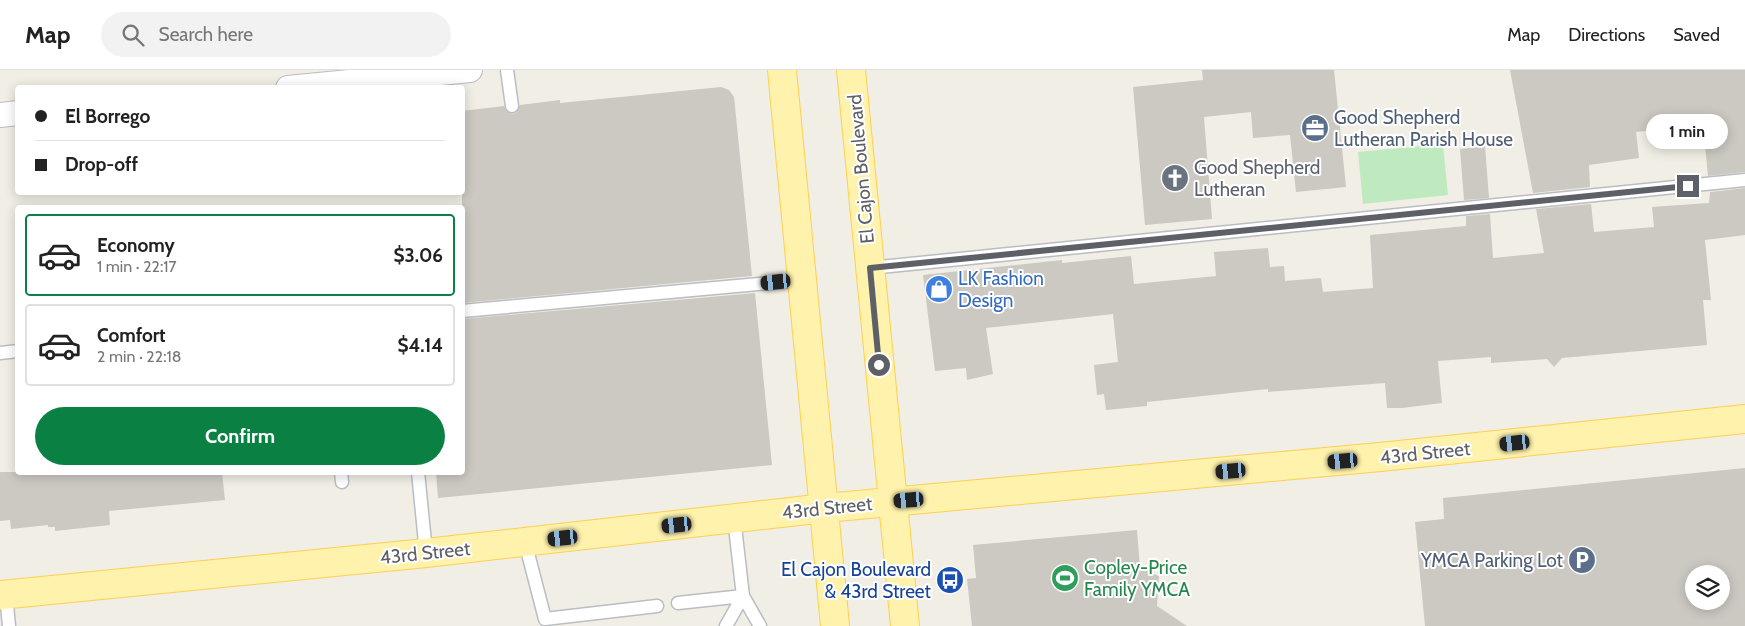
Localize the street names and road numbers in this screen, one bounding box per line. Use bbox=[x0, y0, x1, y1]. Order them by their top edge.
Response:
street label: El Cajon Boulevard bbox=[843, 93, 879, 245]
street label: 43rd Street bbox=[1379, 437, 1472, 469]
street label: 43rd Street bbox=[781, 492, 874, 524]
street label: 43rd Street bbox=[379, 537, 472, 569]

